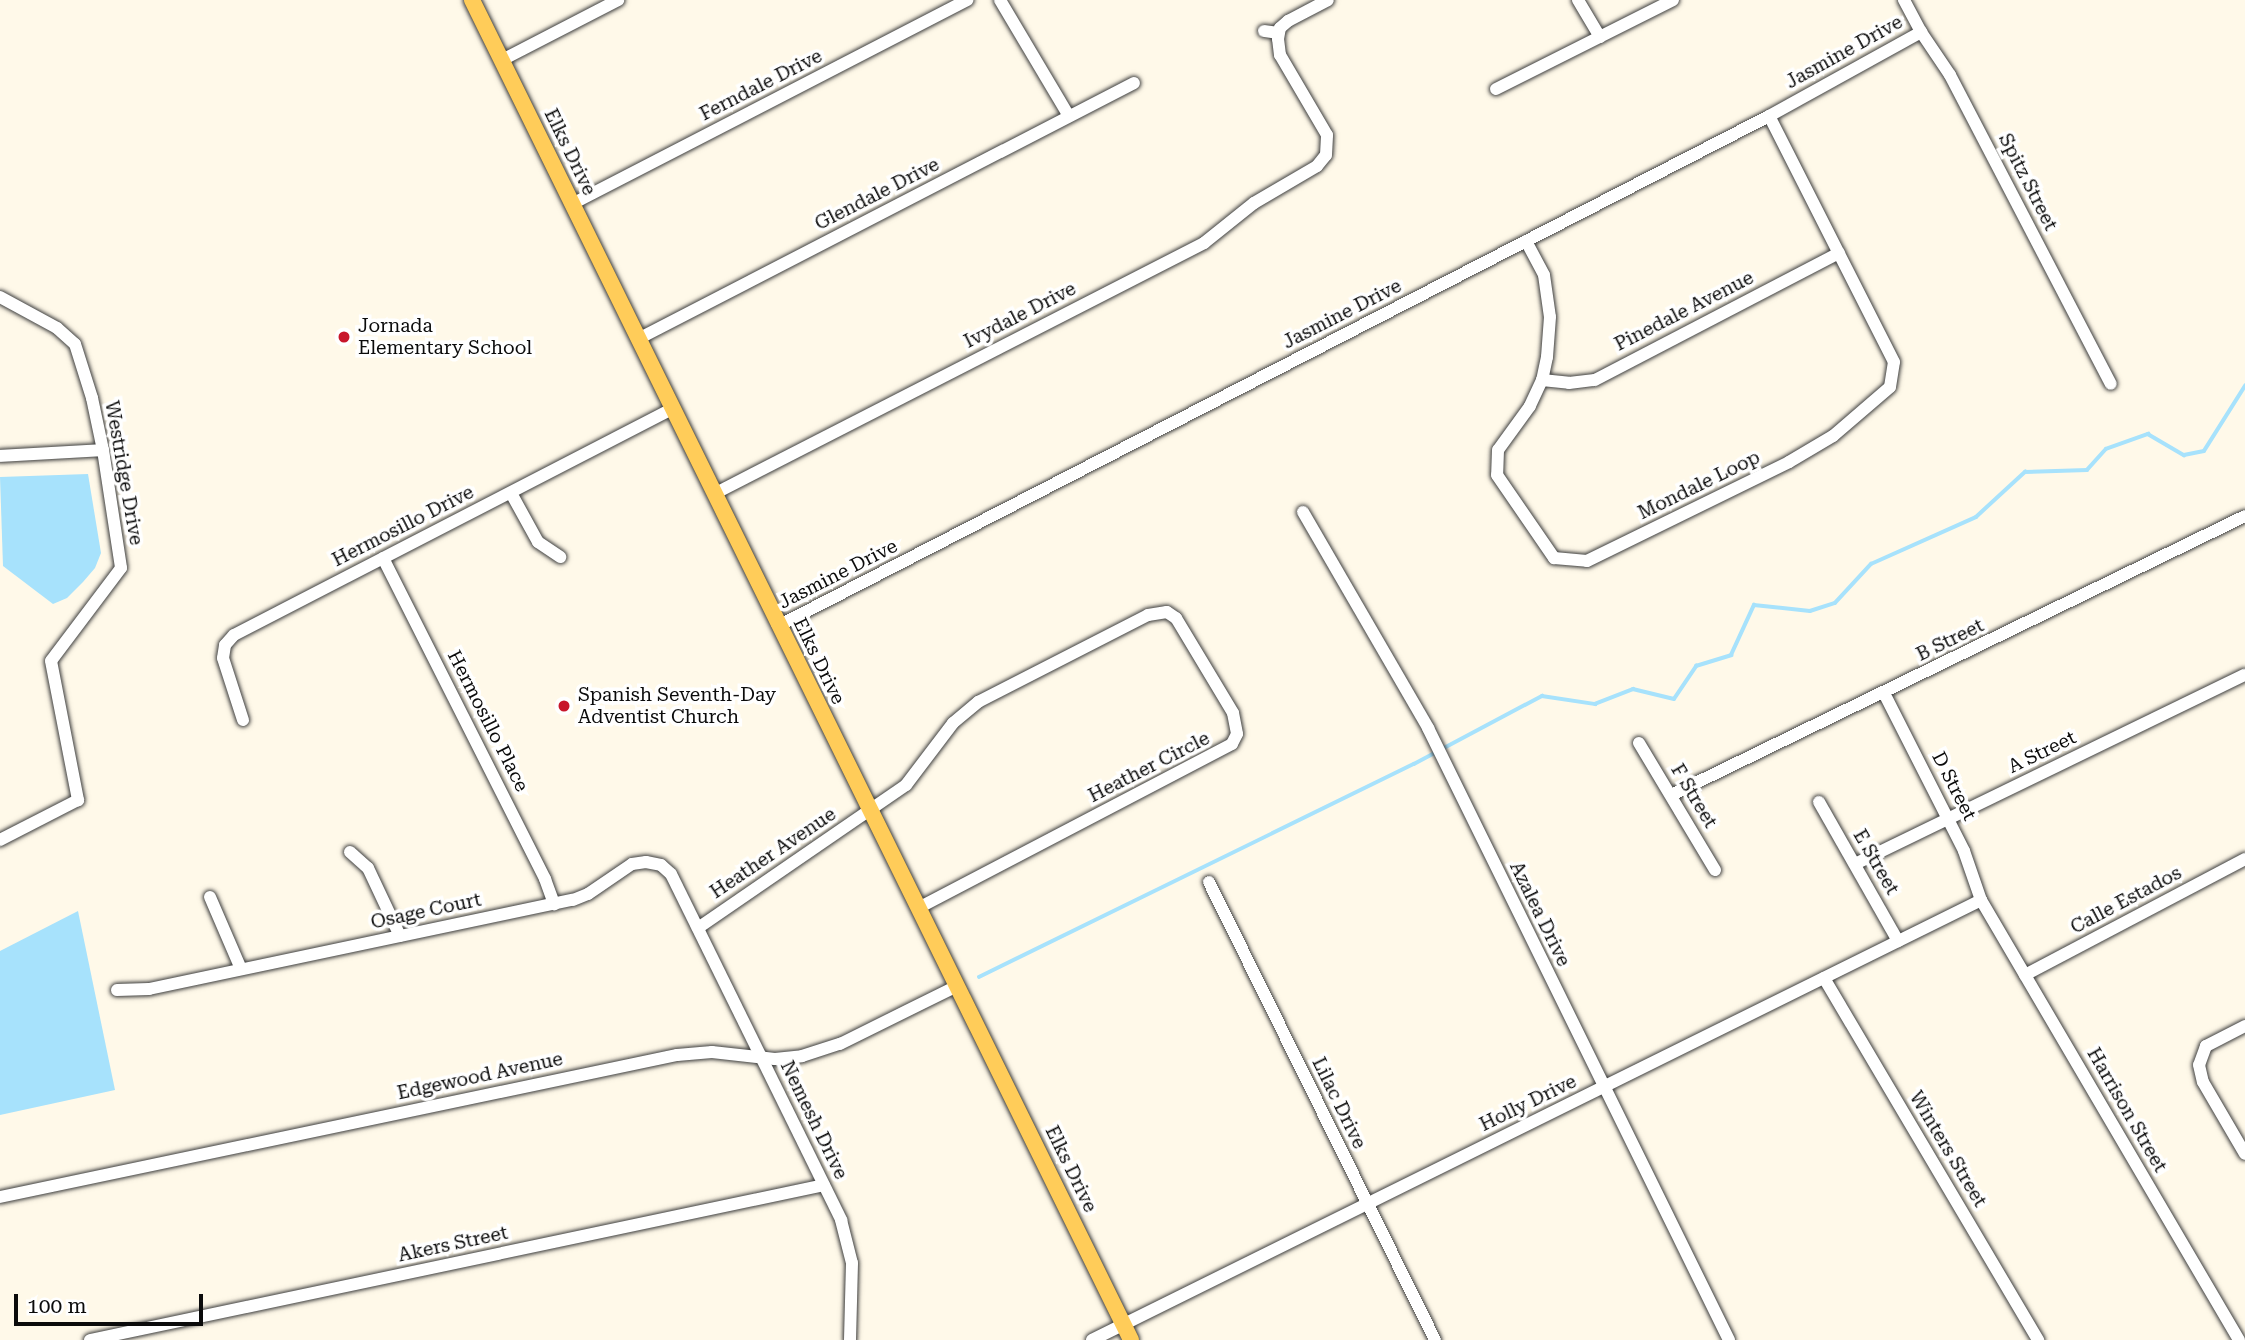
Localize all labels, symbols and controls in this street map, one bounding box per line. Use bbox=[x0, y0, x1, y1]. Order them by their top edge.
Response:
street label: Jasmine Drive bbox=[1782, 10, 1906, 94]
street label: Ferndale Drive bbox=[696, 44, 826, 126]
street label: Elks Drive bbox=[539, 105, 601, 199]
street label: Spitz Street bbox=[1994, 130, 2062, 234]
street label: Glendale Drive bbox=[811, 153, 943, 235]
street label: Pinedale Avenue bbox=[1611, 266, 1757, 356]
street label: Jasmine Drive bbox=[1279, 274, 1405, 354]
street label: Ivydale Drive bbox=[960, 277, 1080, 353]
place label: Jornada Elementary School bbox=[358, 315, 532, 359]
marker: Jornada Elementary School bbox=[336, 329, 352, 345]
street label: Westridge Drive bbox=[100, 399, 148, 547]
street label: Mondale Loop bbox=[1634, 446, 1764, 524]
street label: Hermosillo Drive bbox=[328, 480, 478, 572]
street label: Jasmine Drive bbox=[775, 534, 901, 614]
street label: Elks Drive bbox=[788, 614, 850, 708]
street label: B Street bbox=[1913, 614, 1987, 666]
street label: Hermosillo Place bbox=[443, 647, 533, 795]
place label: Spanish Seventh-Day Adventist Church bbox=[578, 684, 776, 728]
marker: Spanish Seventh-Day Adventist Church bbox=[556, 698, 572, 714]
street label: A Street bbox=[2004, 726, 2080, 778]
street label: Heather Circle bbox=[1085, 727, 1213, 807]
street label: D Street bbox=[1927, 748, 1981, 824]
street label: F Street bbox=[1666, 760, 1722, 832]
street label: Heather Avenue bbox=[706, 803, 840, 903]
street label: E Street bbox=[1848, 825, 1904, 899]
street label: Azalea Drive bbox=[1505, 858, 1575, 970]
street label: Calle Estados bbox=[2067, 861, 2185, 939]
street label: Osage Court bbox=[369, 888, 483, 934]
street label: Harrison Street bbox=[2082, 1044, 2172, 1176]
street label: Edgewood Avenue bbox=[395, 1047, 565, 1105]
street label: Lilac Drive bbox=[1307, 1054, 1371, 1152]
street label: Nemesh Drive bbox=[775, 1057, 853, 1183]
street label: Holly Drive bbox=[1476, 1070, 1580, 1136]
street label: Winters Street bbox=[1904, 1087, 1992, 1211]
street label: Elks Drive bbox=[1040, 1122, 1102, 1216]
street label: Akers Street bbox=[396, 1221, 510, 1267]
scale bar bbox=[18, 1280, 206, 1324]
text: 100 m bbox=[27, 1294, 87, 1318]

